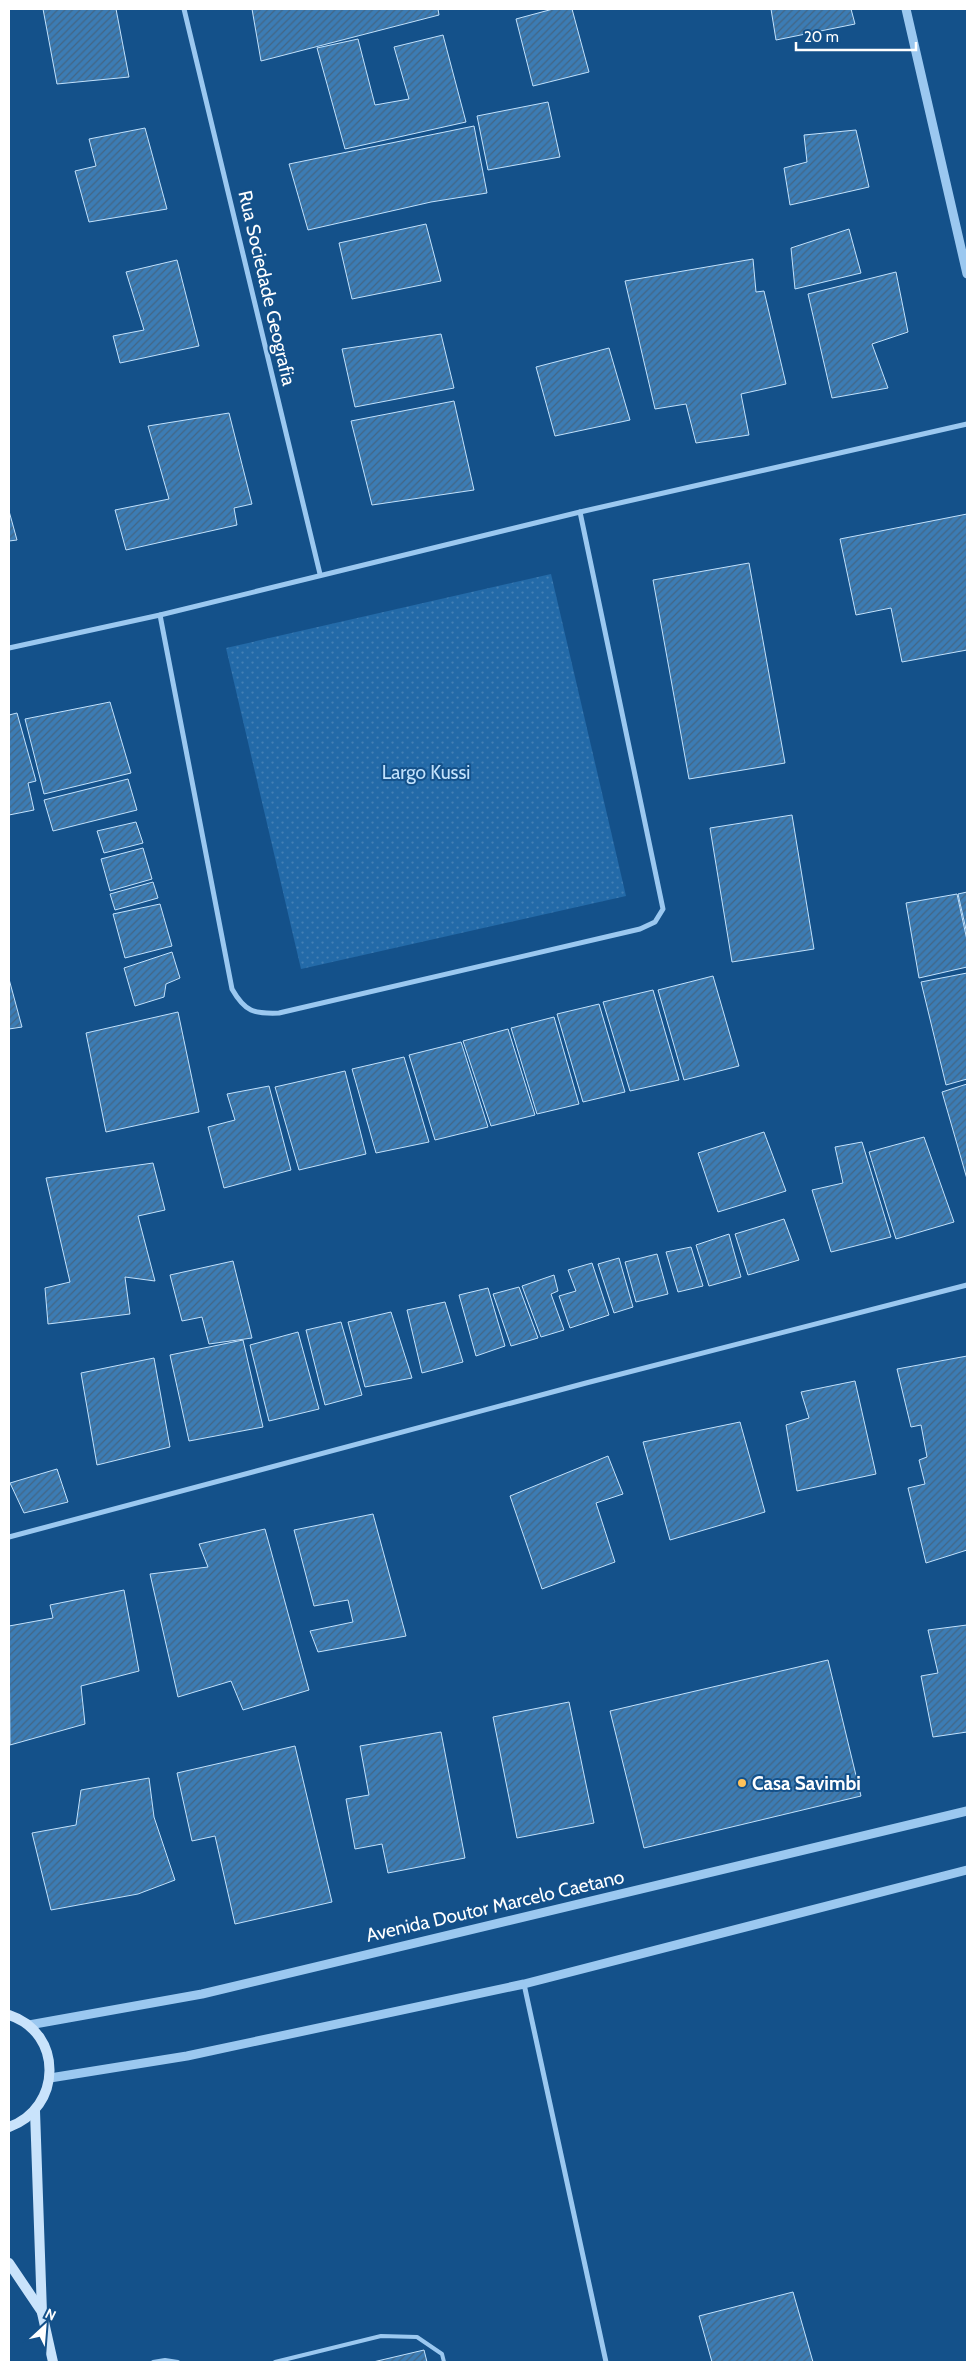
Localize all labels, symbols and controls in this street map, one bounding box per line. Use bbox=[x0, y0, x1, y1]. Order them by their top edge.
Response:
scale bar bbox=[796, 20, 916, 52]
text: 20 m bbox=[804, 28, 839, 46]
street label: Rua Sociedade Geografia bbox=[233, 188, 301, 388]
park label: Largo Kussi bbox=[382, 761, 470, 784]
place label: Casa Savimbi bbox=[752, 1772, 861, 1795]
marker: Casa Savimbi bbox=[736, 1777, 748, 1789]
street label: Avenida Doutor Marcelo Caetano bbox=[364, 1865, 626, 1947]
north arrow bbox=[20, 2301, 70, 2351]
text: N bbox=[42, 2304, 59, 2325]

